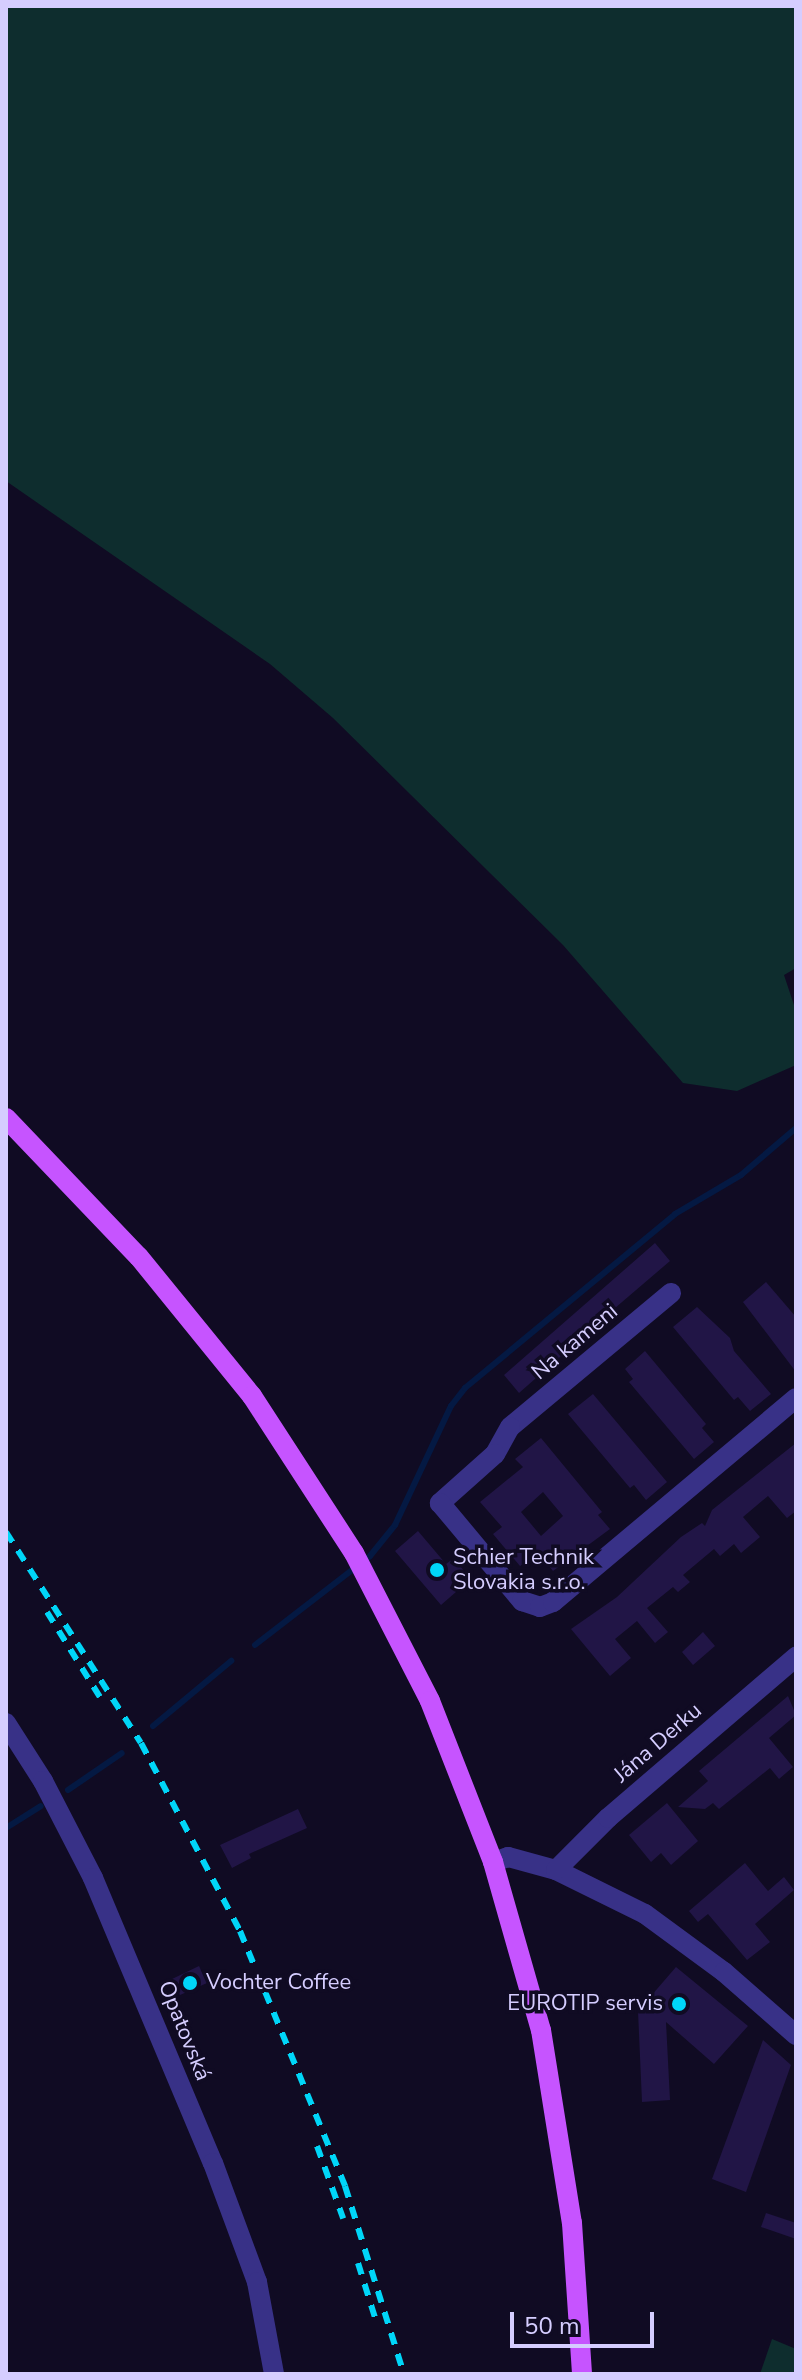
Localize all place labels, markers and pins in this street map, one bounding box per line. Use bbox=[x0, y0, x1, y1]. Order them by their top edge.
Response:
place label: Schier Technik Slovakia s.r.o. bbox=[453, 1544, 594, 1596]
marker: Schier Technik Slovakia s.r.o. bbox=[428, 1561, 446, 1579]
place label: Vochter Coffee bbox=[206, 1970, 351, 1996]
marker: Vochter Coffee bbox=[181, 1974, 199, 1992]
place label: EUROTIP servis bbox=[507, 1991, 663, 2017]
marker: EUROTIP servis bbox=[670, 1995, 688, 2013]

